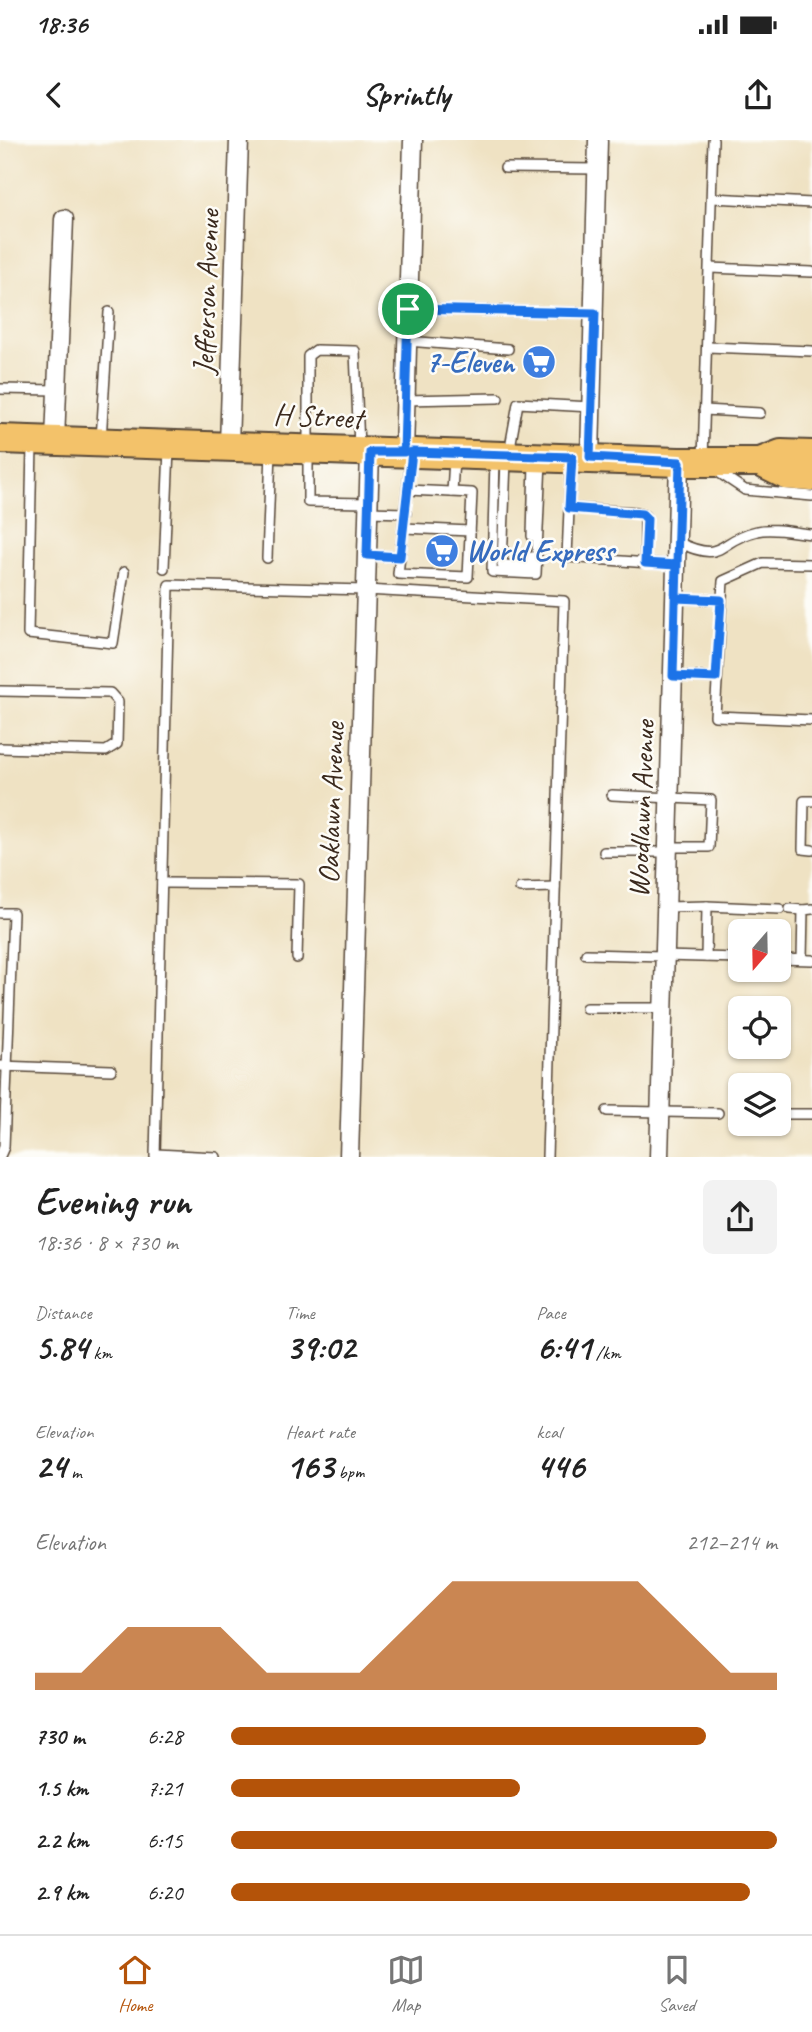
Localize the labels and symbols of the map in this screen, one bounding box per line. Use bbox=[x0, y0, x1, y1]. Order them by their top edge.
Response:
street label: Jefferson Avenue bbox=[184, 207, 228, 377]
pin bbox=[378, 279, 438, 339]
place label: 7-Eleven bbox=[426, 343, 516, 381]
supermarket icon: 7-Eleven bbox=[520, 343, 558, 381]
street label: H Street bbox=[273, 395, 367, 438]
supermarket icon: World Express bbox=[423, 532, 461, 570]
place label: World Express bbox=[466, 532, 617, 570]
street label: Woodlawn Avenue bbox=[619, 717, 663, 898]
street label: Oaklawn Avenue bbox=[309, 719, 353, 884]
north arrow bbox=[728, 919, 791, 982]

